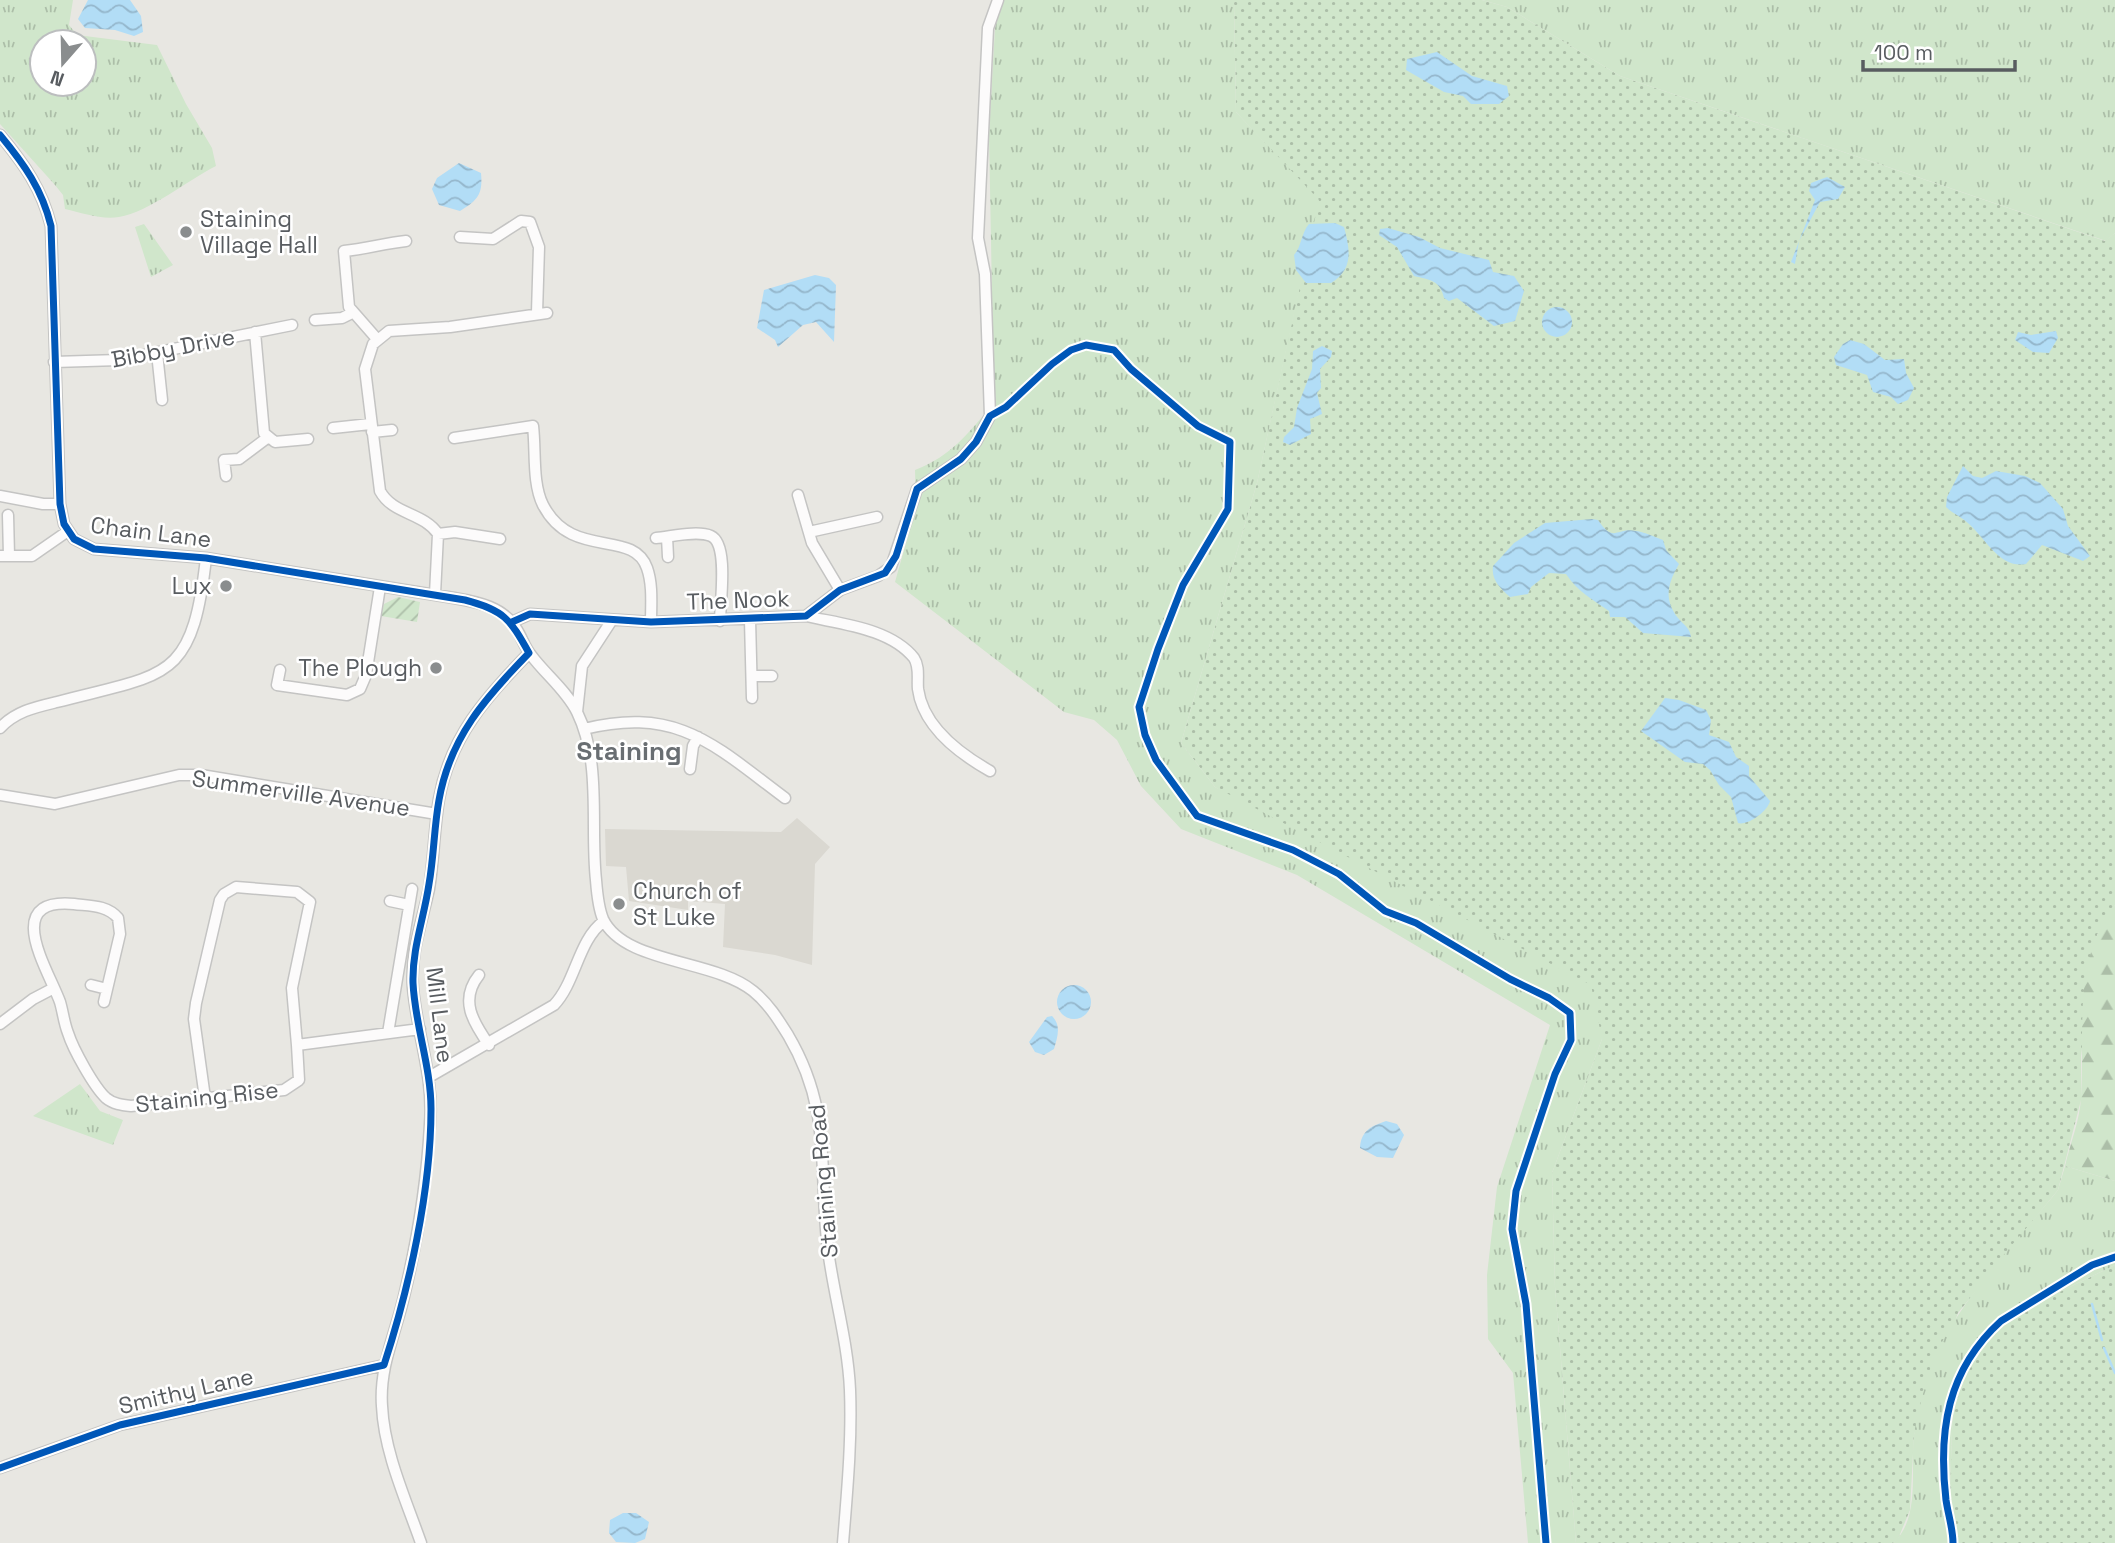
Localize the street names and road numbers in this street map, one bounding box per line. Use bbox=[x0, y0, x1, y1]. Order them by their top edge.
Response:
street label: Bibby Drive bbox=[109, 321, 237, 375]
street label: Chain Lane bbox=[89, 510, 213, 554]
street label: The Nook bbox=[686, 583, 790, 617]
street label: Summerville Avenue bbox=[190, 763, 412, 823]
street label: Mill Lane bbox=[419, 965, 461, 1065]
street label: Staining Rise bbox=[134, 1075, 280, 1119]
street label: Staining Road bbox=[801, 1103, 845, 1259]
street label: Smithy Lane bbox=[116, 1361, 256, 1421]

